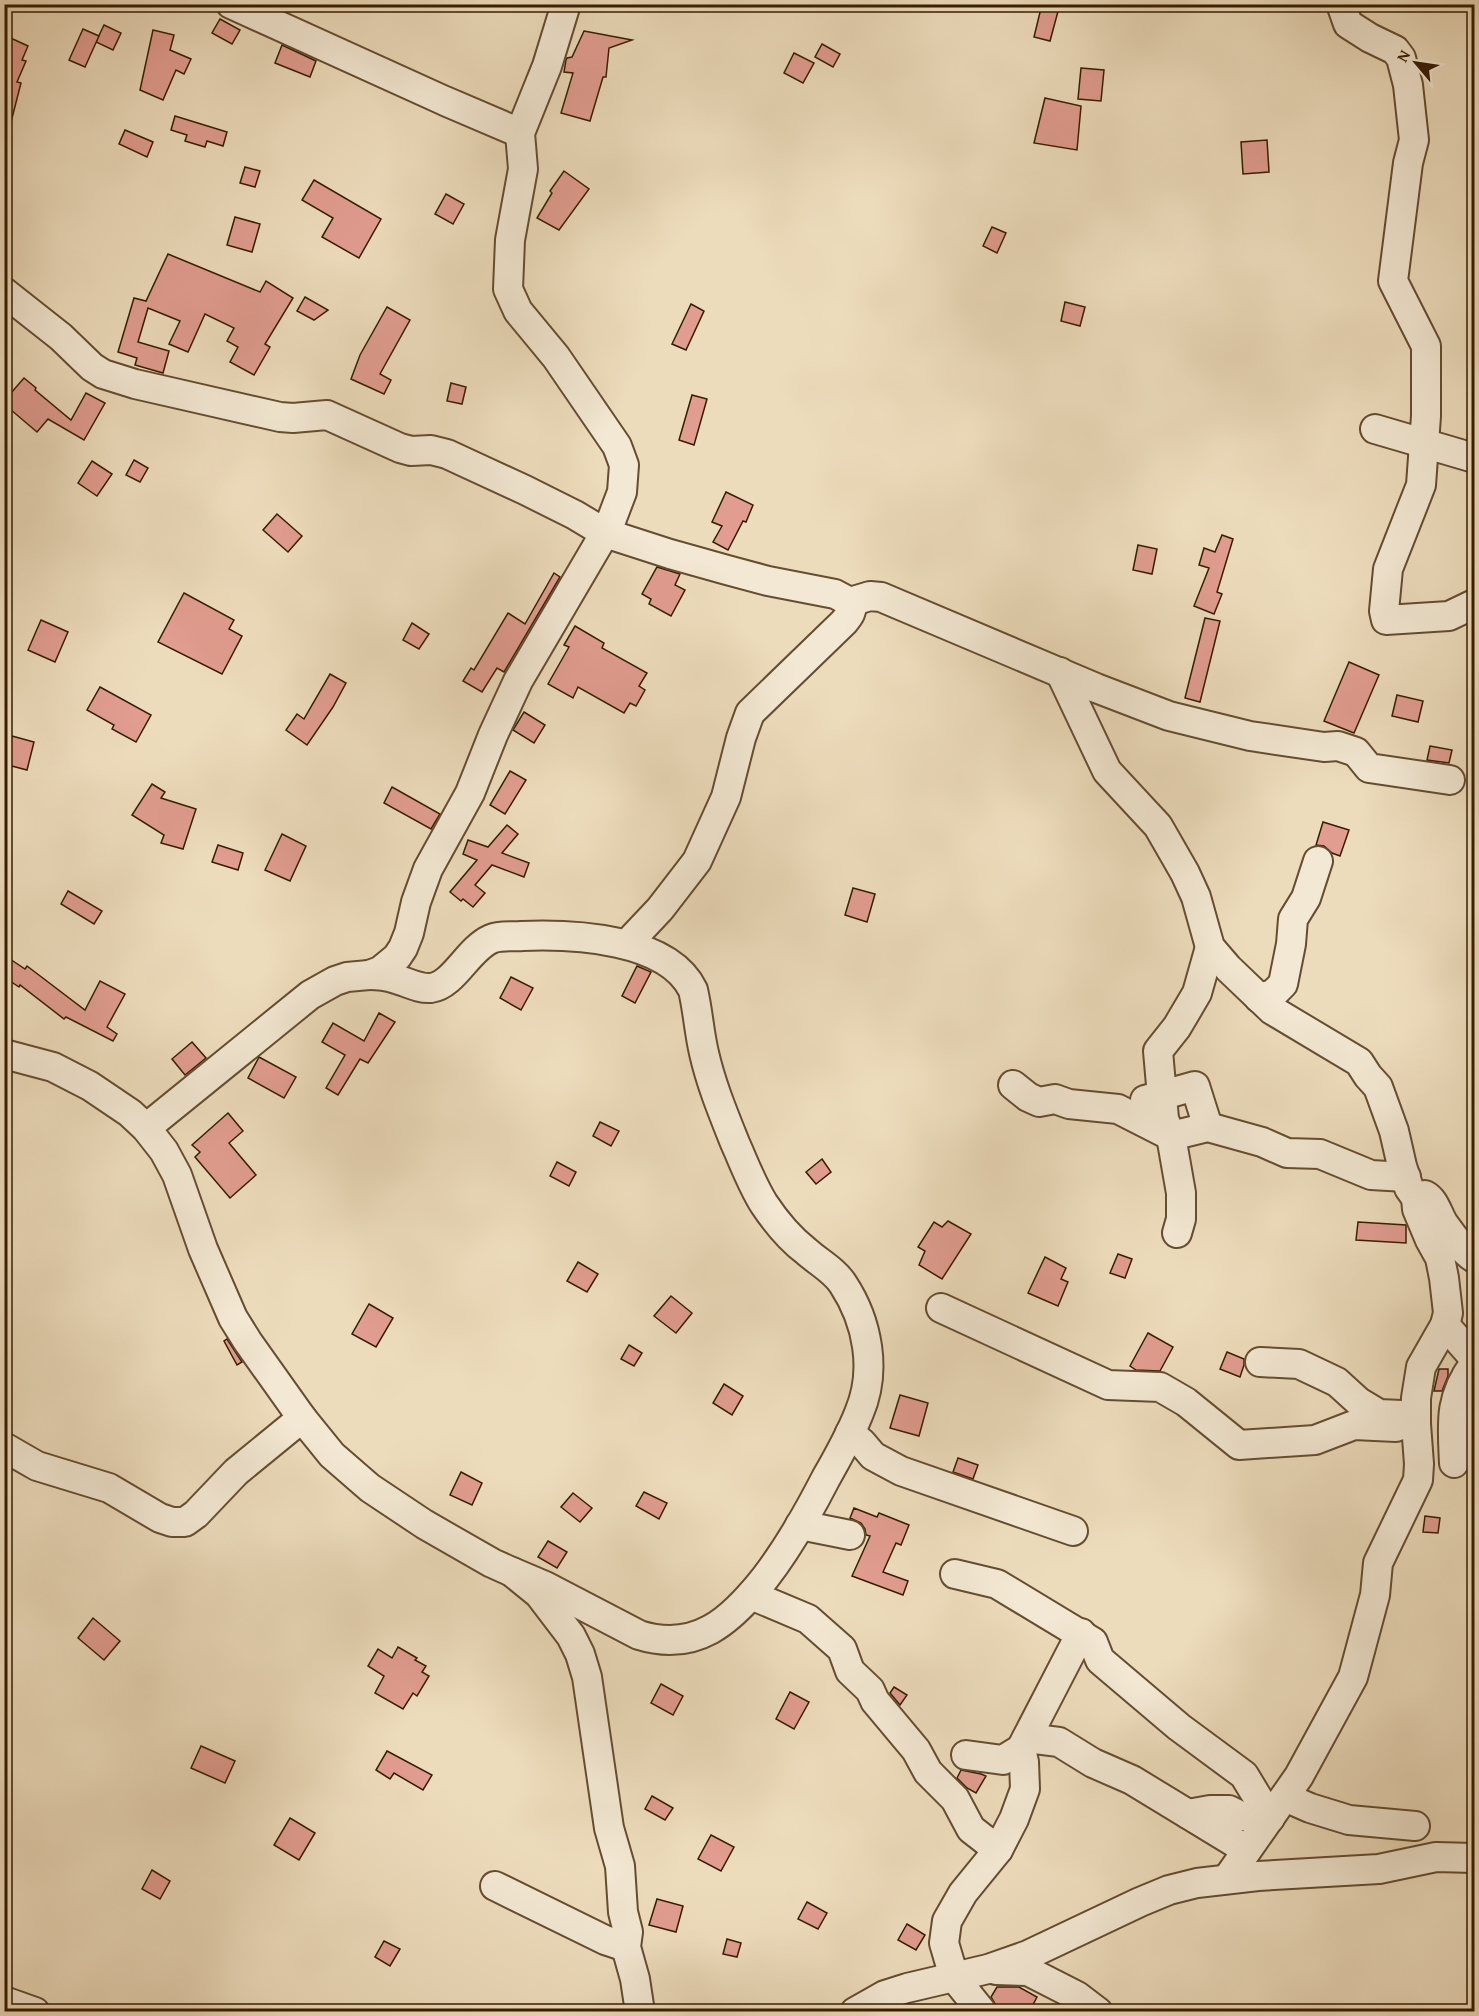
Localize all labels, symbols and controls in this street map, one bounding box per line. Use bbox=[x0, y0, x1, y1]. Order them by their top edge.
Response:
north arrow bbox=[1386, 33, 1446, 93]
text: N bbox=[1390, 45, 1416, 66]

